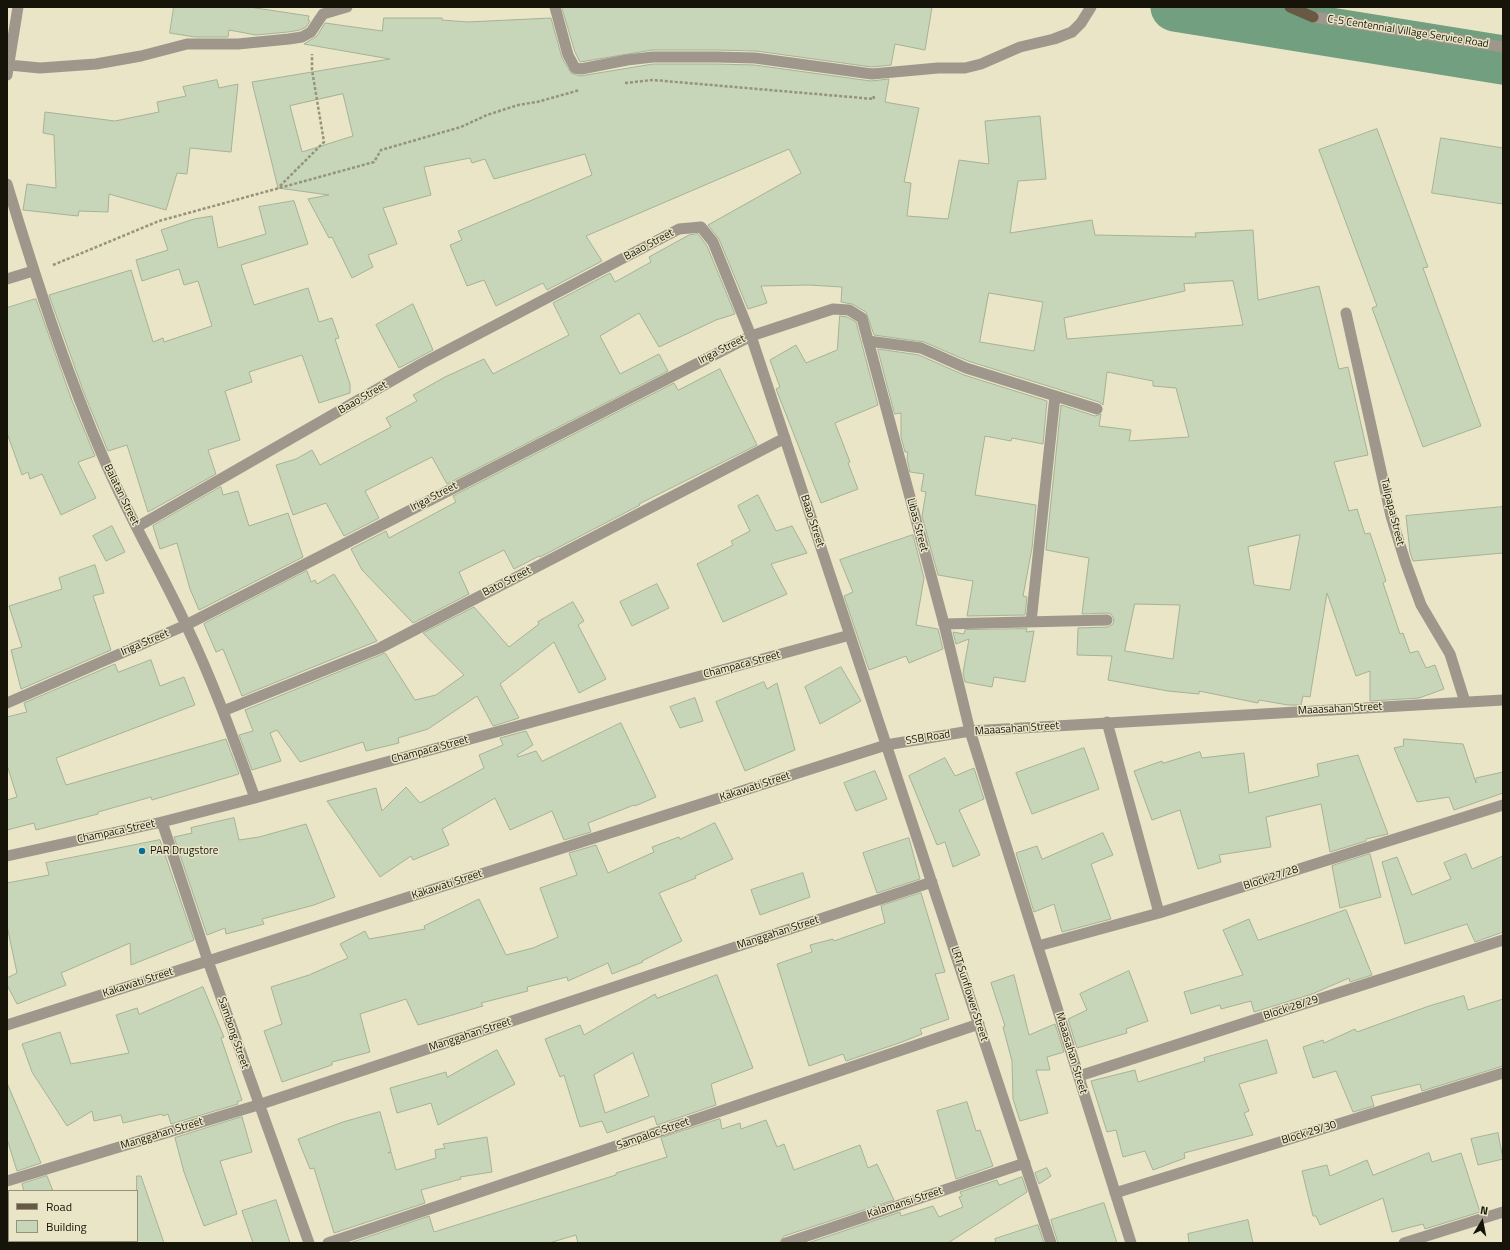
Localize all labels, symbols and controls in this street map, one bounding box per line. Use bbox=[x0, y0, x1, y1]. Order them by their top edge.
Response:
street label: C-5 Centennial Village Service Road bbox=[1326, 13, 1490, 51]
street label: Baao Street bbox=[622, 226, 676, 264]
street label: Iriga Street bbox=[696, 333, 748, 367]
street label: Baao Street bbox=[336, 379, 390, 417]
street label: Balatan Street bbox=[101, 462, 141, 528]
street label: Talipapa Street bbox=[1377, 477, 1407, 547]
street label: Iriga Street bbox=[408, 480, 460, 514]
street label: Baao Street bbox=[797, 493, 827, 549]
street label: Libas Street bbox=[904, 497, 930, 553]
street label: Bato Street bbox=[481, 564, 533, 600]
street label: Iriga Street bbox=[119, 627, 171, 659]
street label: Champaca Street bbox=[702, 648, 782, 682]
street label: Maaasahan Street bbox=[1297, 700, 1383, 718]
street label: Maaasahan Street bbox=[974, 719, 1060, 739]
street label: SSB Road bbox=[905, 728, 951, 748]
street label: Champaca Street bbox=[390, 733, 470, 767]
street label: Kakawati Street bbox=[718, 769, 792, 805]
street label: Champaca Street bbox=[76, 817, 156, 847]
place label: PAR Drugstore bbox=[150, 844, 218, 858]
marker: PAR Drugstore bbox=[137, 846, 147, 856]
street label: Block 27/28 bbox=[1242, 863, 1300, 893]
street label: Kakawati Street bbox=[410, 867, 484, 903]
street label: Manggahan Street bbox=[735, 914, 821, 952]
street label: LRT Sunflower Street bbox=[948, 945, 990, 1043]
street label: Kakawati Street bbox=[101, 965, 175, 1001]
street label: Block 28/29 bbox=[1262, 993, 1320, 1023]
street label: Sambong Street bbox=[215, 996, 251, 1070]
street label: Maaasahan Street bbox=[1052, 1011, 1090, 1095]
street label: Manggahan Street bbox=[427, 1016, 513, 1054]
street label: Manggahan Street bbox=[119, 1115, 205, 1153]
street label: Sampaloc Street bbox=[615, 1115, 691, 1153]
street label: Block 29/30 bbox=[1280, 1118, 1338, 1148]
street label: Kalamansi Street bbox=[866, 1185, 944, 1221]
legend bbox=[8, 1190, 138, 1242]
text: Road bbox=[46, 1197, 72, 1216]
north arrow bbox=[1462, 1202, 1502, 1242]
text: N bbox=[1479, 1202, 1489, 1219]
text: Building bbox=[46, 1217, 87, 1236]

